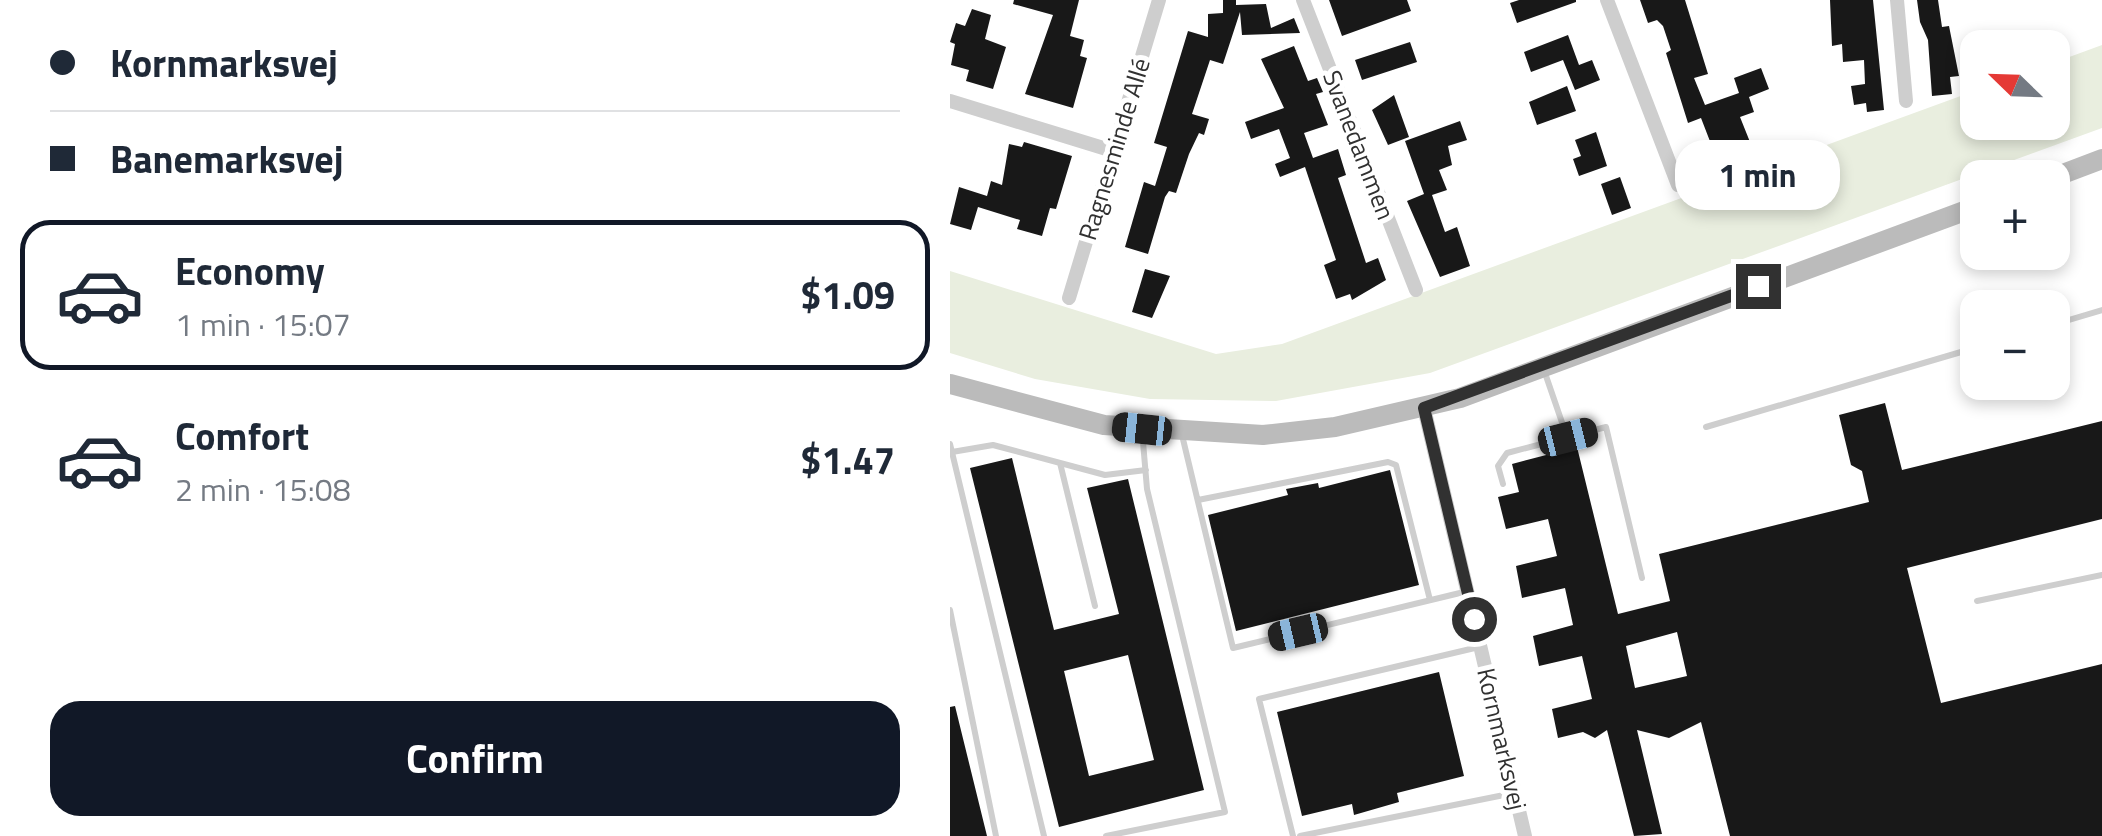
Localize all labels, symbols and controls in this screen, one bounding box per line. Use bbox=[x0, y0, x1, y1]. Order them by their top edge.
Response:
north arrow bbox=[1960, 30, 2070, 140]
map controls bbox=[1960, 30, 2070, 400]
text: Kornmarksvej bbox=[110, 34, 338, 92]
street label: Ragnesminde Allé bbox=[1068, 53, 1160, 245]
street label: Svanedammen bbox=[1313, 65, 1405, 225]
text: Banemarksvej bbox=[110, 130, 344, 188]
callout: 1 min bbox=[1676, 141, 1840, 211]
text: 1 min bbox=[1719, 151, 1796, 199]
button: + bbox=[1960, 160, 2070, 270]
text: Economy bbox=[175, 242, 325, 300]
icon: car bbox=[55, 250, 145, 340]
route end bbox=[1736, 264, 1781, 309]
text: $1.09 bbox=[800, 266, 895, 324]
button: − bbox=[1960, 290, 2070, 400]
text: 1 min · 15:07 bbox=[175, 300, 351, 348]
text: Comfort bbox=[175, 407, 309, 465]
car bbox=[1111, 411, 1173, 447]
icon: car bbox=[55, 415, 145, 505]
car bbox=[1535, 415, 1601, 459]
text: $1.47 bbox=[800, 431, 895, 489]
text: 2 min · 15:08 bbox=[175, 465, 351, 513]
route start bbox=[1452, 597, 1497, 642]
car bbox=[1265, 611, 1331, 653]
street label: Kornmarksvej bbox=[1467, 664, 1537, 814]
button: Confirm bbox=[50, 701, 900, 816]

